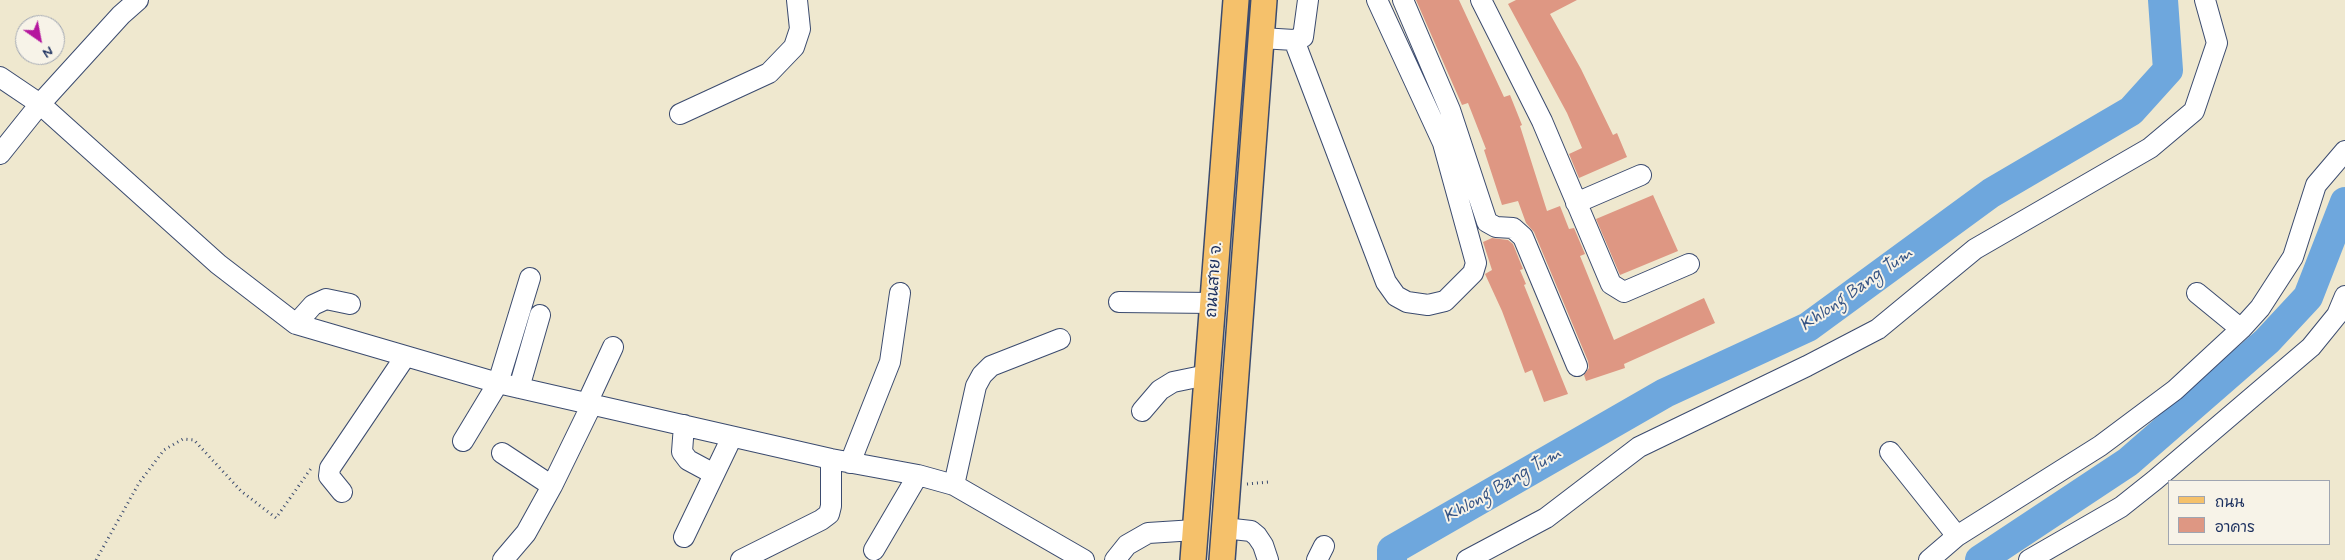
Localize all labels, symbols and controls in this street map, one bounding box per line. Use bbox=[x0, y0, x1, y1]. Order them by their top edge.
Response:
north arrow bbox=[15, 15, 65, 65]
text: N bbox=[39, 42, 56, 62]
street label: ถนนสาย จ. bbox=[1203, 242, 1227, 318]
water label: Khlong Bang Tum bbox=[1796, 243, 1918, 337]
water label: Khlong Bang Tum bbox=[1440, 443, 1566, 529]
legend bbox=[2168, 480, 2330, 545]
text: ถนน bbox=[2215, 493, 2244, 513]
text: อาคาร bbox=[2215, 518, 2255, 538]

